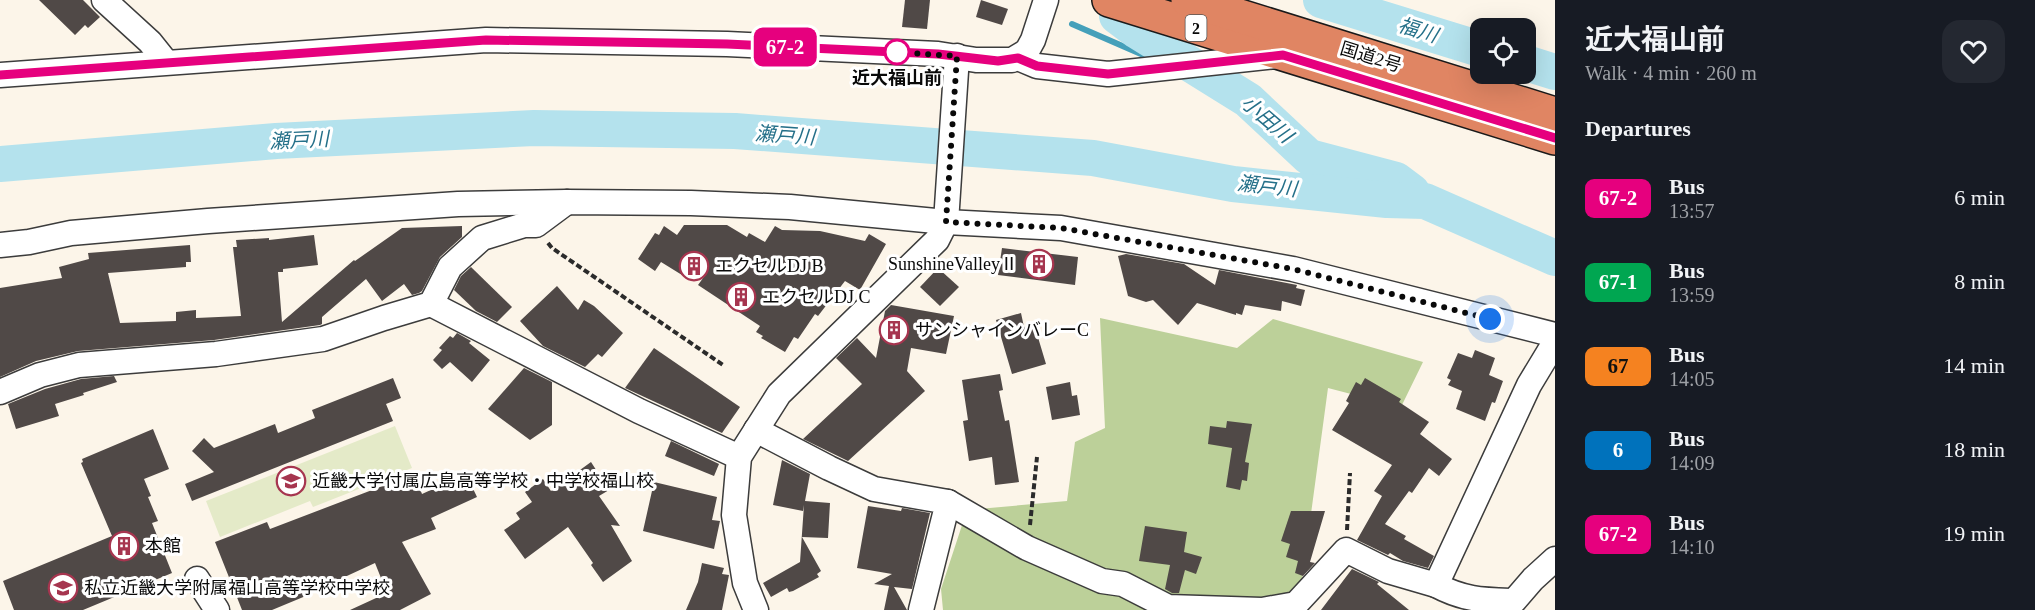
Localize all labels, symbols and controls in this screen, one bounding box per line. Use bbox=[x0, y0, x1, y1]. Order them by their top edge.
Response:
water label: 福川 bbox=[1396, 14, 1442, 47]
road number: 2 bbox=[1186, 15, 1206, 41]
map controls bbox=[1470, 18, 1536, 84]
button: locate bbox=[1470, 18, 1536, 84]
button: heart bbox=[1942, 20, 2005, 83]
text: 近大福山前 bbox=[1585, 24, 1725, 55]
line badge: 67-2 bbox=[743, 28, 827, 66]
text: 67-2 bbox=[766, 35, 804, 59]
street label: 国道2号 bbox=[1338, 38, 1404, 76]
marker: 近大福山前 bbox=[884, 39, 910, 65]
text: Walk · 4 min · 260 m bbox=[1585, 62, 1757, 84]
place label: 近大福山前 bbox=[852, 68, 942, 88]
water label: 小田川 bbox=[1237, 91, 1298, 148]
text: Departures bbox=[1585, 116, 1691, 141]
water label: 瀬戸川 bbox=[754, 122, 818, 148]
water label: 瀬戸川 bbox=[268, 127, 332, 153]
water label: 瀬戸川 bbox=[1236, 172, 1300, 200]
text: Bus bbox=[1669, 174, 1704, 199]
text: 6 min bbox=[1954, 185, 2005, 210]
text: 67-2 bbox=[1599, 186, 1637, 210]
text: 13:57 bbox=[1669, 200, 1715, 222]
building icon: SunshineValleyⅡ bbox=[1023, 248, 1055, 280]
building icon: エクセルDJ B bbox=[678, 250, 710, 282]
place label: SunshineValleyⅡ bbox=[888, 254, 1018, 274]
place label: エクセルDJ B bbox=[715, 256, 824, 276]
text: Bus bbox=[1669, 258, 1704, 283]
text: 8 min bbox=[1954, 269, 2005, 294]
text: 67-1 bbox=[1599, 270, 1637, 294]
building icon: エクセルDJ C bbox=[725, 281, 757, 313]
text: 13:59 bbox=[1669, 284, 1715, 306]
place label: エクセルDJ C bbox=[762, 287, 871, 307]
your location bbox=[1475, 304, 1505, 334]
building icon: サンシャインバレーC bbox=[878, 314, 910, 346]
place label: サンシャインバレーC bbox=[915, 320, 1089, 340]
text: Bus bbox=[1669, 342, 1704, 367]
text: 14 min bbox=[1943, 353, 2005, 378]
text: 67 bbox=[1608, 354, 1629, 378]
text: 14:05 bbox=[1669, 368, 1715, 390]
text: Bus bbox=[1669, 426, 1704, 451]
text: 18 min bbox=[1943, 437, 2005, 462]
text: 6 bbox=[1613, 438, 1623, 462]
text: 14:09 bbox=[1669, 452, 1715, 474]
school or university icon: 近畿大学付属広島高等学校・中学校福山校 bbox=[275, 465, 307, 497]
place label: 近畿大学付属広島高等学校・中学校福山校 bbox=[312, 471, 654, 491]
text: Bus bbox=[1669, 510, 1704, 535]
text: 19 min bbox=[1943, 521, 2005, 546]
text: 67-2 bbox=[1599, 522, 1637, 546]
building icon: 本館 bbox=[108, 530, 140, 562]
place label: 本館 bbox=[145, 536, 181, 556]
text: 14:10 bbox=[1669, 536, 1715, 558]
school or university icon: 私立近畿大学附属福山高等学校中学校 bbox=[47, 572, 79, 604]
place label: 私立近畿大学附属福山高等学校中学校 bbox=[84, 578, 390, 598]

